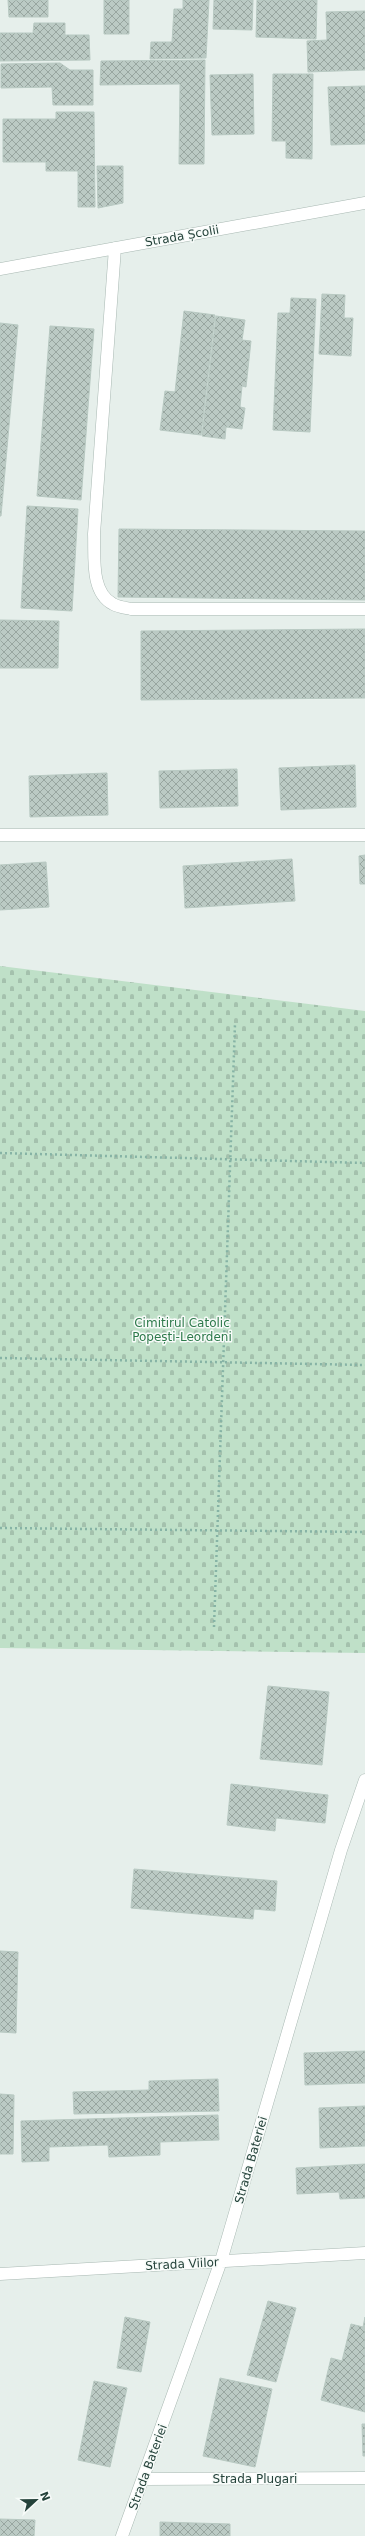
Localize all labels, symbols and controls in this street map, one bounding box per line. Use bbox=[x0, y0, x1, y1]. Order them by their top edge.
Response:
street label: Strada Școlii bbox=[144, 223, 220, 249]
park label: Cimitirul Catolic Popești-Leordeni bbox=[132, 1316, 232, 1344]
street label: Strada Bateriei bbox=[232, 2115, 270, 2205]
street label: Strada Viilor bbox=[145, 2255, 219, 2273]
street label: Strada Bateriei bbox=[126, 2422, 170, 2512]
street label: Strada Plugari bbox=[213, 2472, 297, 2486]
north arrow bbox=[16, 2480, 56, 2520]
text: N bbox=[37, 2490, 53, 2503]

